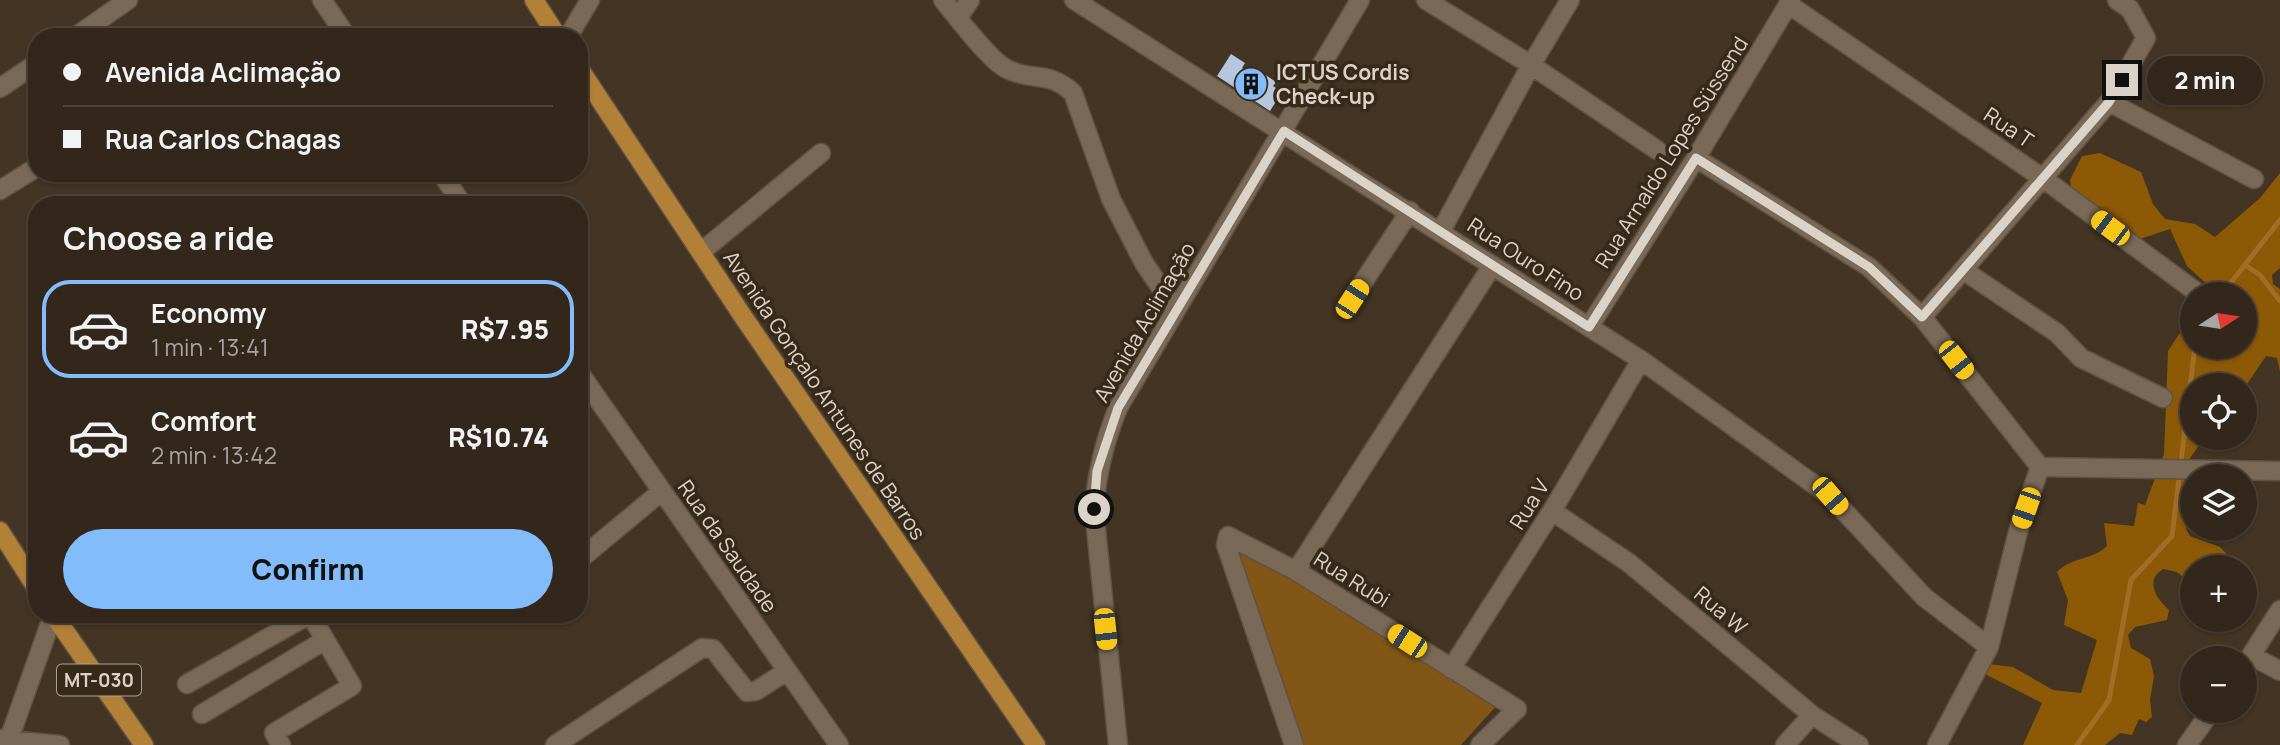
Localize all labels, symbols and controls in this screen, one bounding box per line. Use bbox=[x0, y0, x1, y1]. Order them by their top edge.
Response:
street label: Rua Arnaldo Lopes Süssend bbox=[1588, 31, 1754, 273]
text: Avenida Aclimação bbox=[105, 54, 341, 90]
callout: 2 min bbox=[2146, 56, 2262, 104]
place label: ICTUS Cordis Check-up bbox=[1276, 58, 1410, 110]
route end bbox=[2106, 64, 2138, 96]
text: 2 min bbox=[2175, 64, 2236, 96]
building icon: ICTUS Cordis Check-up bbox=[1232, 65, 1270, 103]
street label: Rua T bbox=[1979, 100, 2040, 154]
text: Rua Carlos Chagas bbox=[105, 121, 341, 157]
car bbox=[2087, 207, 2134, 249]
street label: Rua Ouro Fino bbox=[1462, 211, 1590, 307]
text: Choose a ride bbox=[63, 216, 274, 260]
street label: Avenida Aclimação bbox=[1087, 237, 1201, 407]
street label: Avenida Gonçalo Antunes de Barros bbox=[717, 245, 933, 545]
car bbox=[1332, 276, 1373, 322]
north arrow bbox=[2180, 282, 2258, 359]
map controls bbox=[2180, 282, 2257, 723]
text: Economy bbox=[151, 295, 266, 331]
icon: car bbox=[67, 298, 130, 361]
text: R$7.95 bbox=[461, 311, 549, 347]
text: 1 min · 13:41 bbox=[151, 331, 269, 363]
car bbox=[1935, 337, 1978, 383]
button: locate bbox=[2180, 373, 2257, 450]
text: Comfort bbox=[151, 403, 257, 439]
icon: car bbox=[67, 406, 130, 469]
text: R$10.74 bbox=[448, 419, 549, 455]
text: 2 min · 13:42 bbox=[151, 439, 277, 471]
button: layers bbox=[2180, 464, 2257, 541]
street label: Rua V bbox=[1503, 473, 1555, 534]
car bbox=[1809, 473, 1852, 519]
street label: Rua da Saudade bbox=[672, 474, 784, 618]
car bbox=[2010, 485, 2043, 531]
route start bbox=[1078, 493, 1110, 525]
button: Confirm bbox=[63, 529, 553, 609]
street label: Rua Rubi bbox=[1309, 545, 1395, 613]
button: + bbox=[2180, 555, 2257, 632]
street label: Rua W bbox=[1689, 580, 1754, 641]
car bbox=[1093, 607, 1118, 651]
car bbox=[1384, 621, 1431, 661]
button: − bbox=[2180, 646, 2257, 723]
road number: MT-030 bbox=[57, 664, 141, 695]

